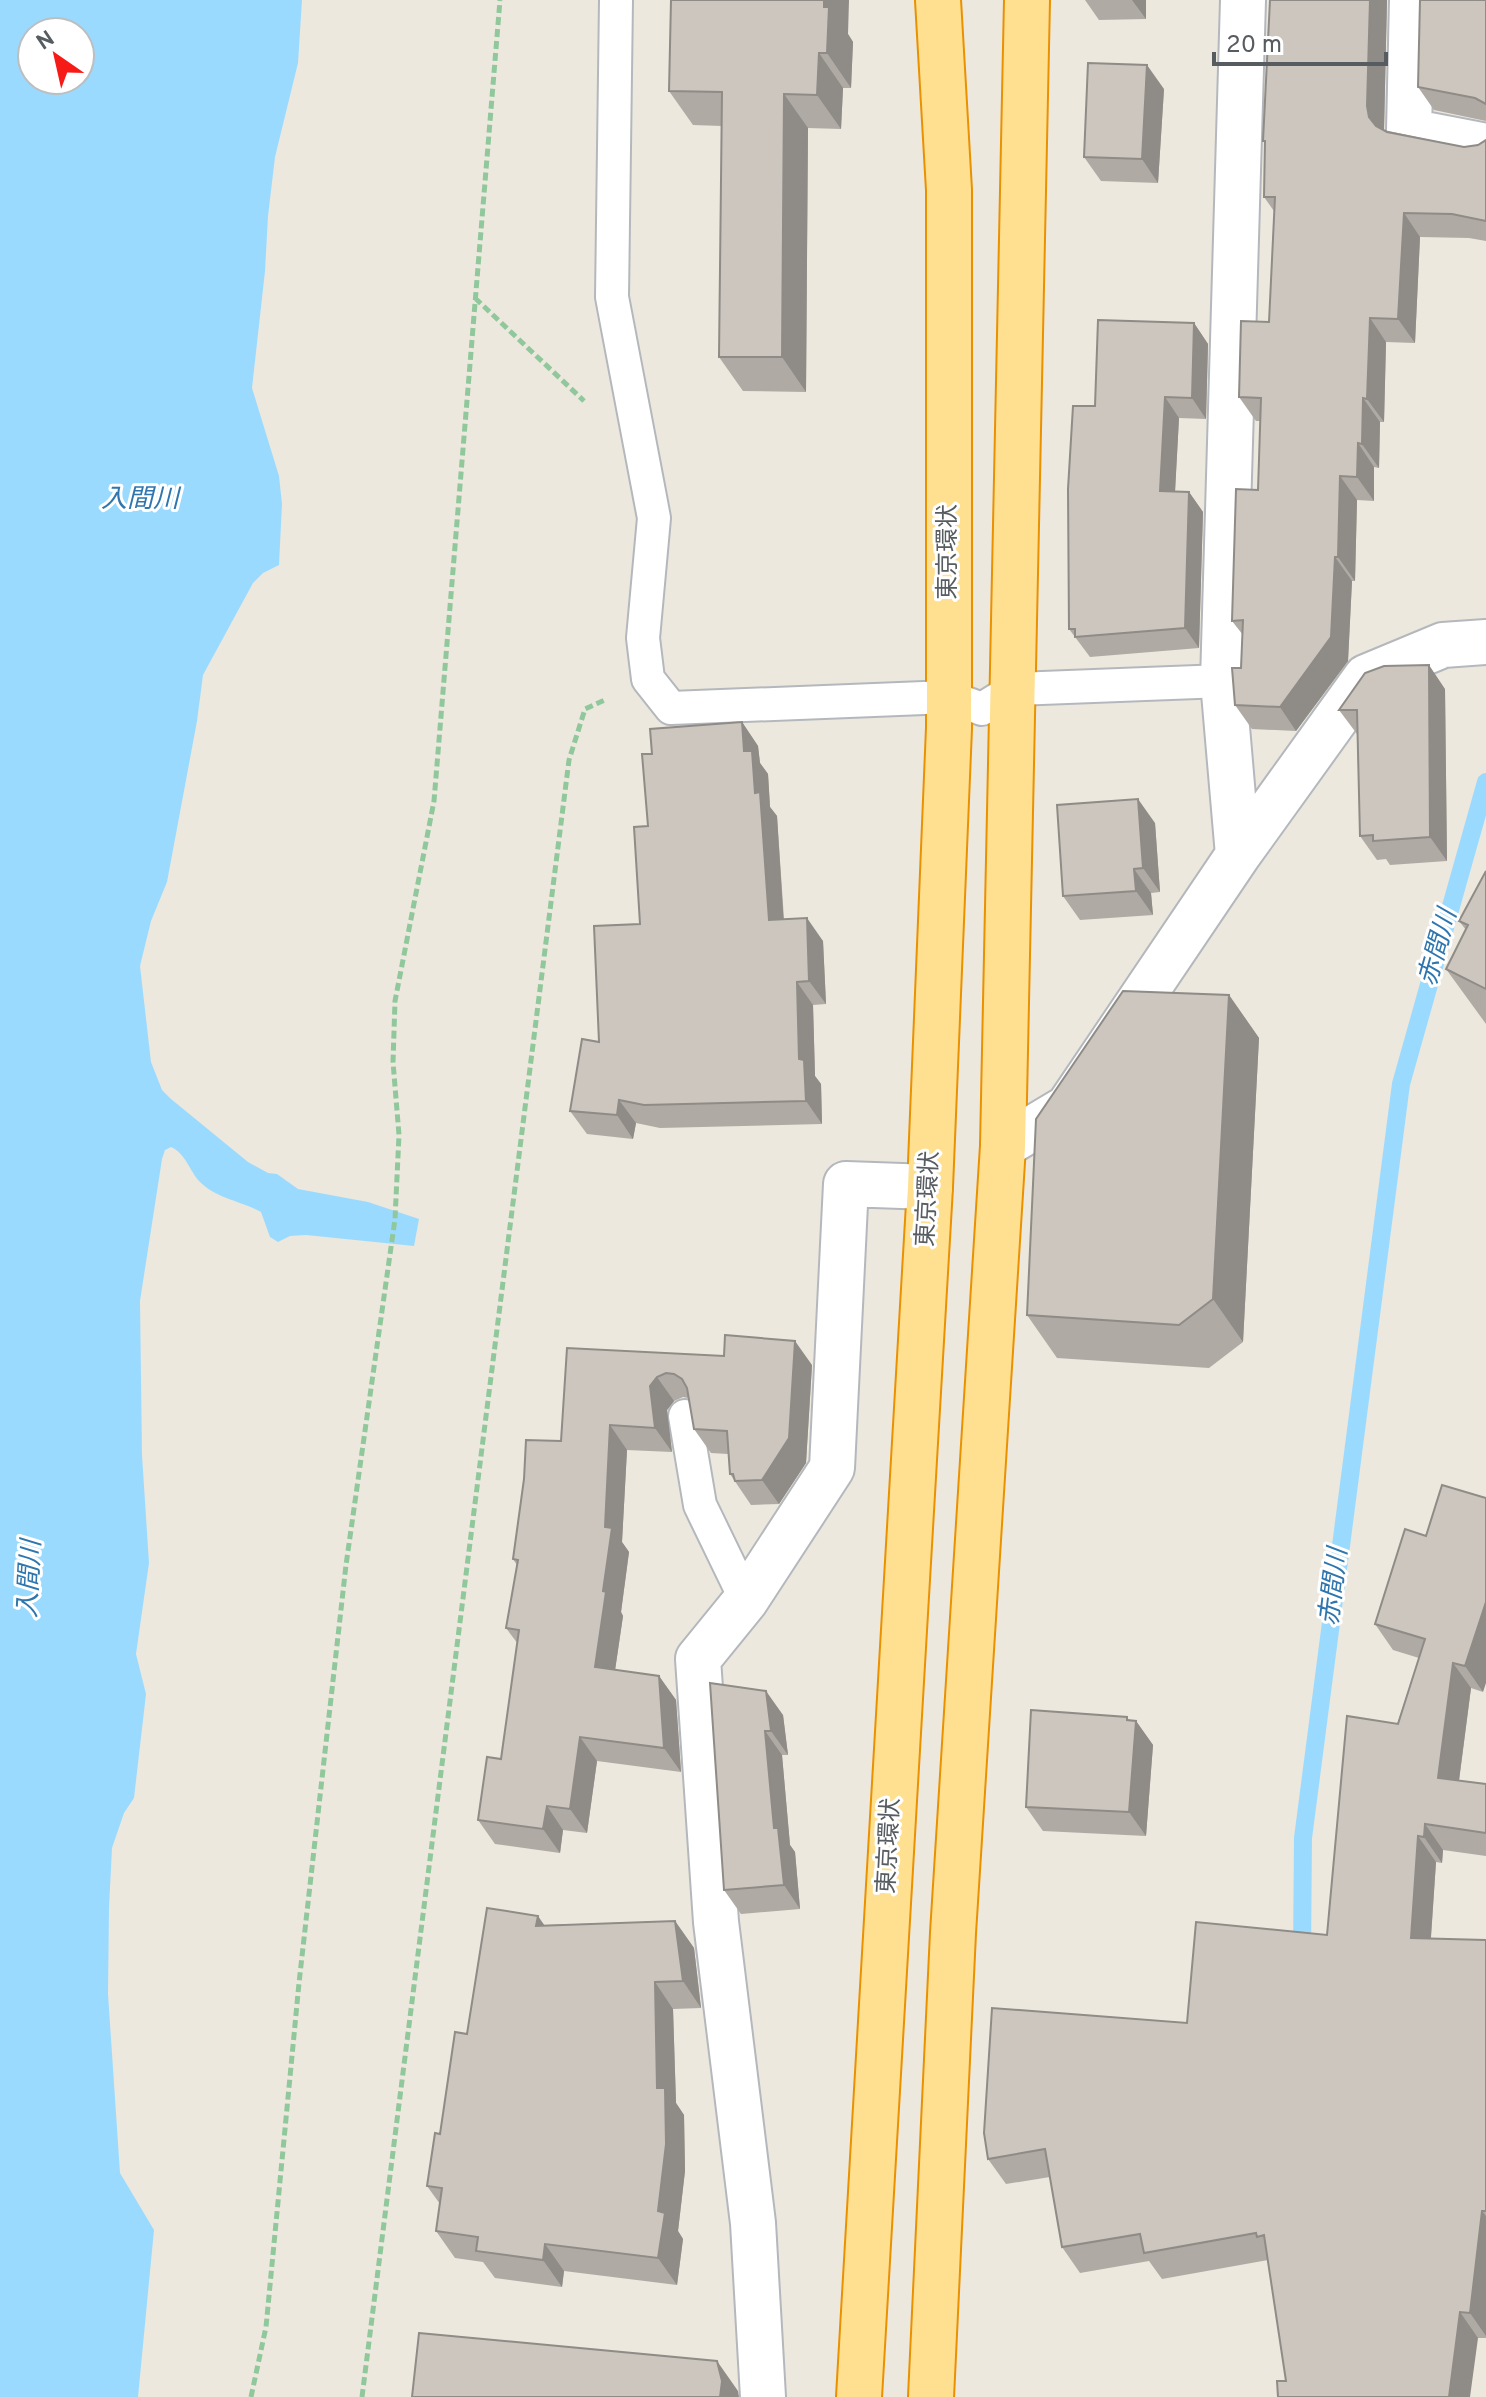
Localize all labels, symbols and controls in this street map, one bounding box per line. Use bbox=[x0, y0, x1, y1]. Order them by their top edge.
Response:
north arrow bbox=[16, 16, 96, 96]
scale bar bbox=[1214, 16, 1386, 66]
text: N bbox=[32, 26, 60, 57]
text: 20 m bbox=[1226, 31, 1282, 61]
water label: 入間川 bbox=[101, 484, 182, 517]
street label: 東京環状 bbox=[934, 504, 964, 600]
water label: 赤間川 bbox=[1412, 903, 1466, 990]
street label: 東京環状 bbox=[912, 1150, 946, 1248]
water label: 入間川 bbox=[12, 1536, 50, 1619]
water label: 赤間川 bbox=[1314, 1543, 1356, 1628]
street label: 東京環状 bbox=[873, 1797, 907, 1895]

